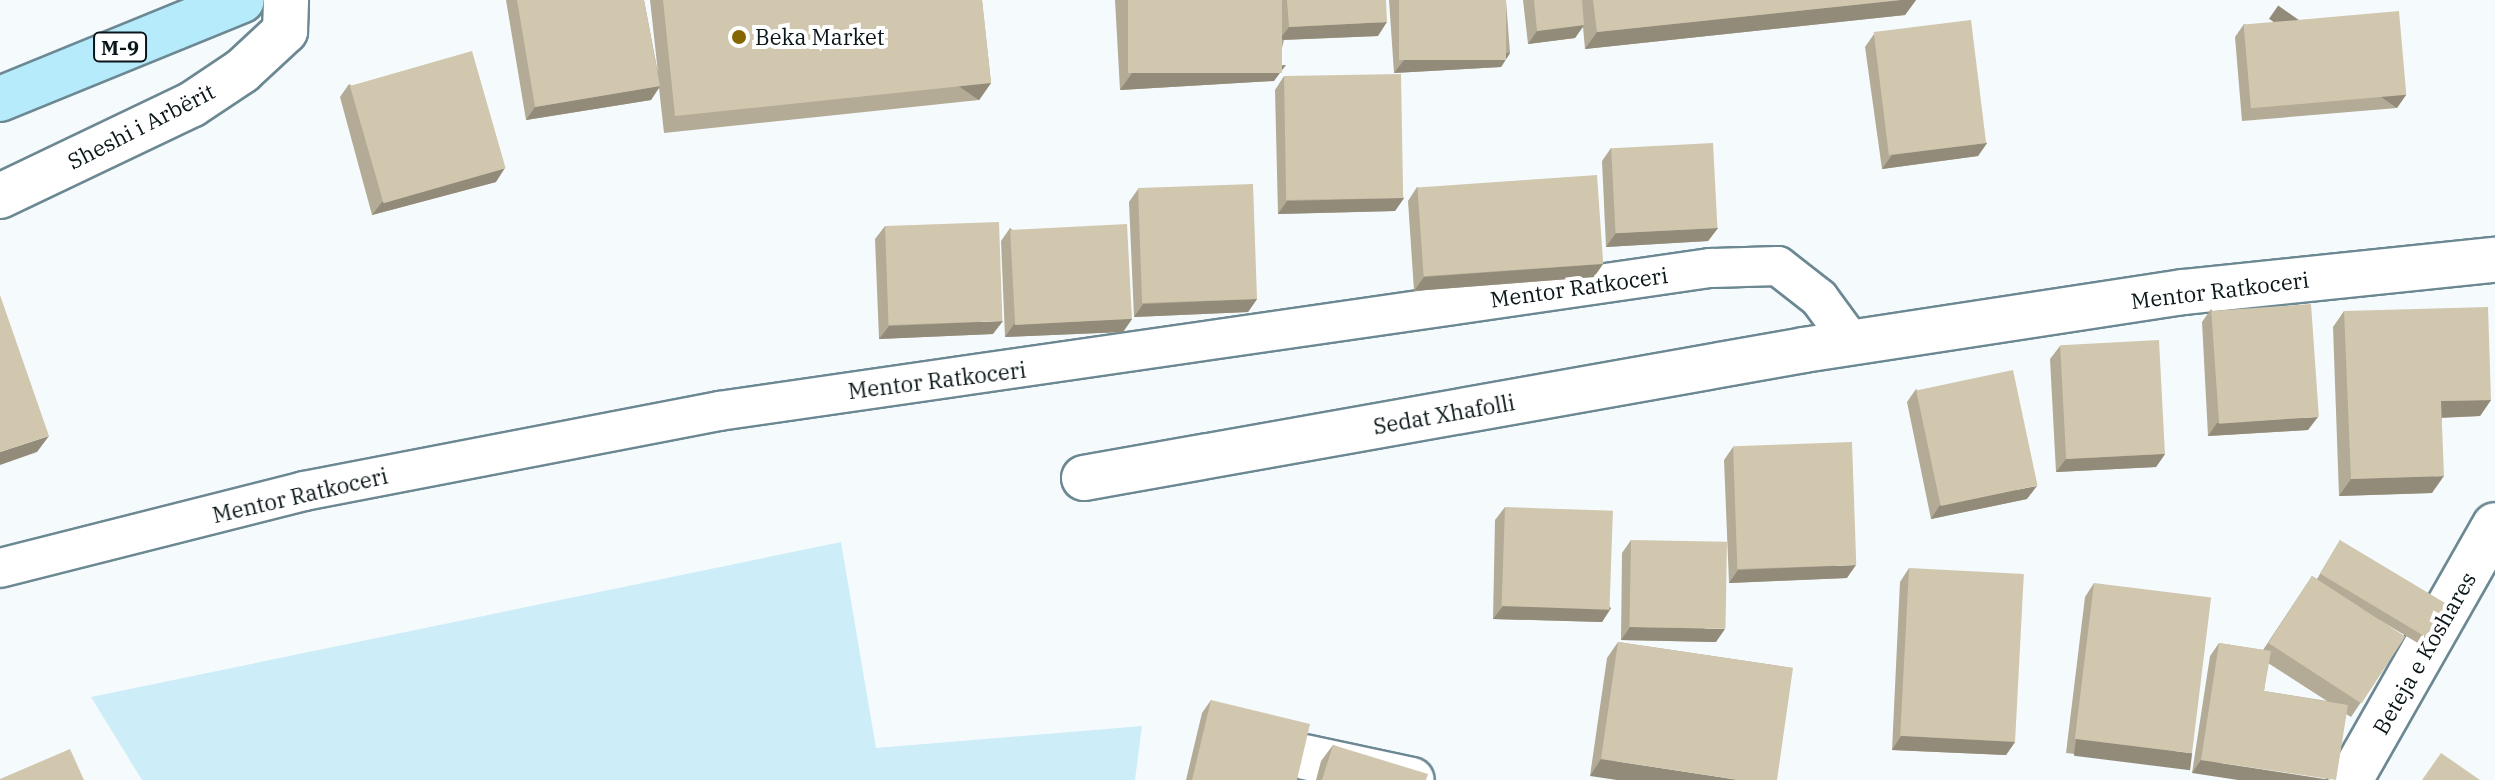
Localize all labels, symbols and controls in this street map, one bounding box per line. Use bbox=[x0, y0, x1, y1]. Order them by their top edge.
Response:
place label: Beka Market bbox=[755, 24, 885, 50]
marker: Beka Market bbox=[730, 28, 748, 46]
road number: M-9 bbox=[92, 31, 148, 63]
street label: Sheshi i Arbërit bbox=[63, 78, 219, 174]
street label: Mentor Ratkoceri bbox=[1488, 261, 1670, 313]
street label: Mentor Ratkoceri bbox=[2129, 266, 2311, 314]
street label: Mentor Ratkoceri bbox=[846, 356, 1028, 404]
street label: Sedat Xhafolli bbox=[1371, 389, 1517, 439]
street label: Mentor Ratkoceri bbox=[210, 462, 390, 528]
street label: Beteja e Koshares bbox=[2367, 567, 2481, 739]

